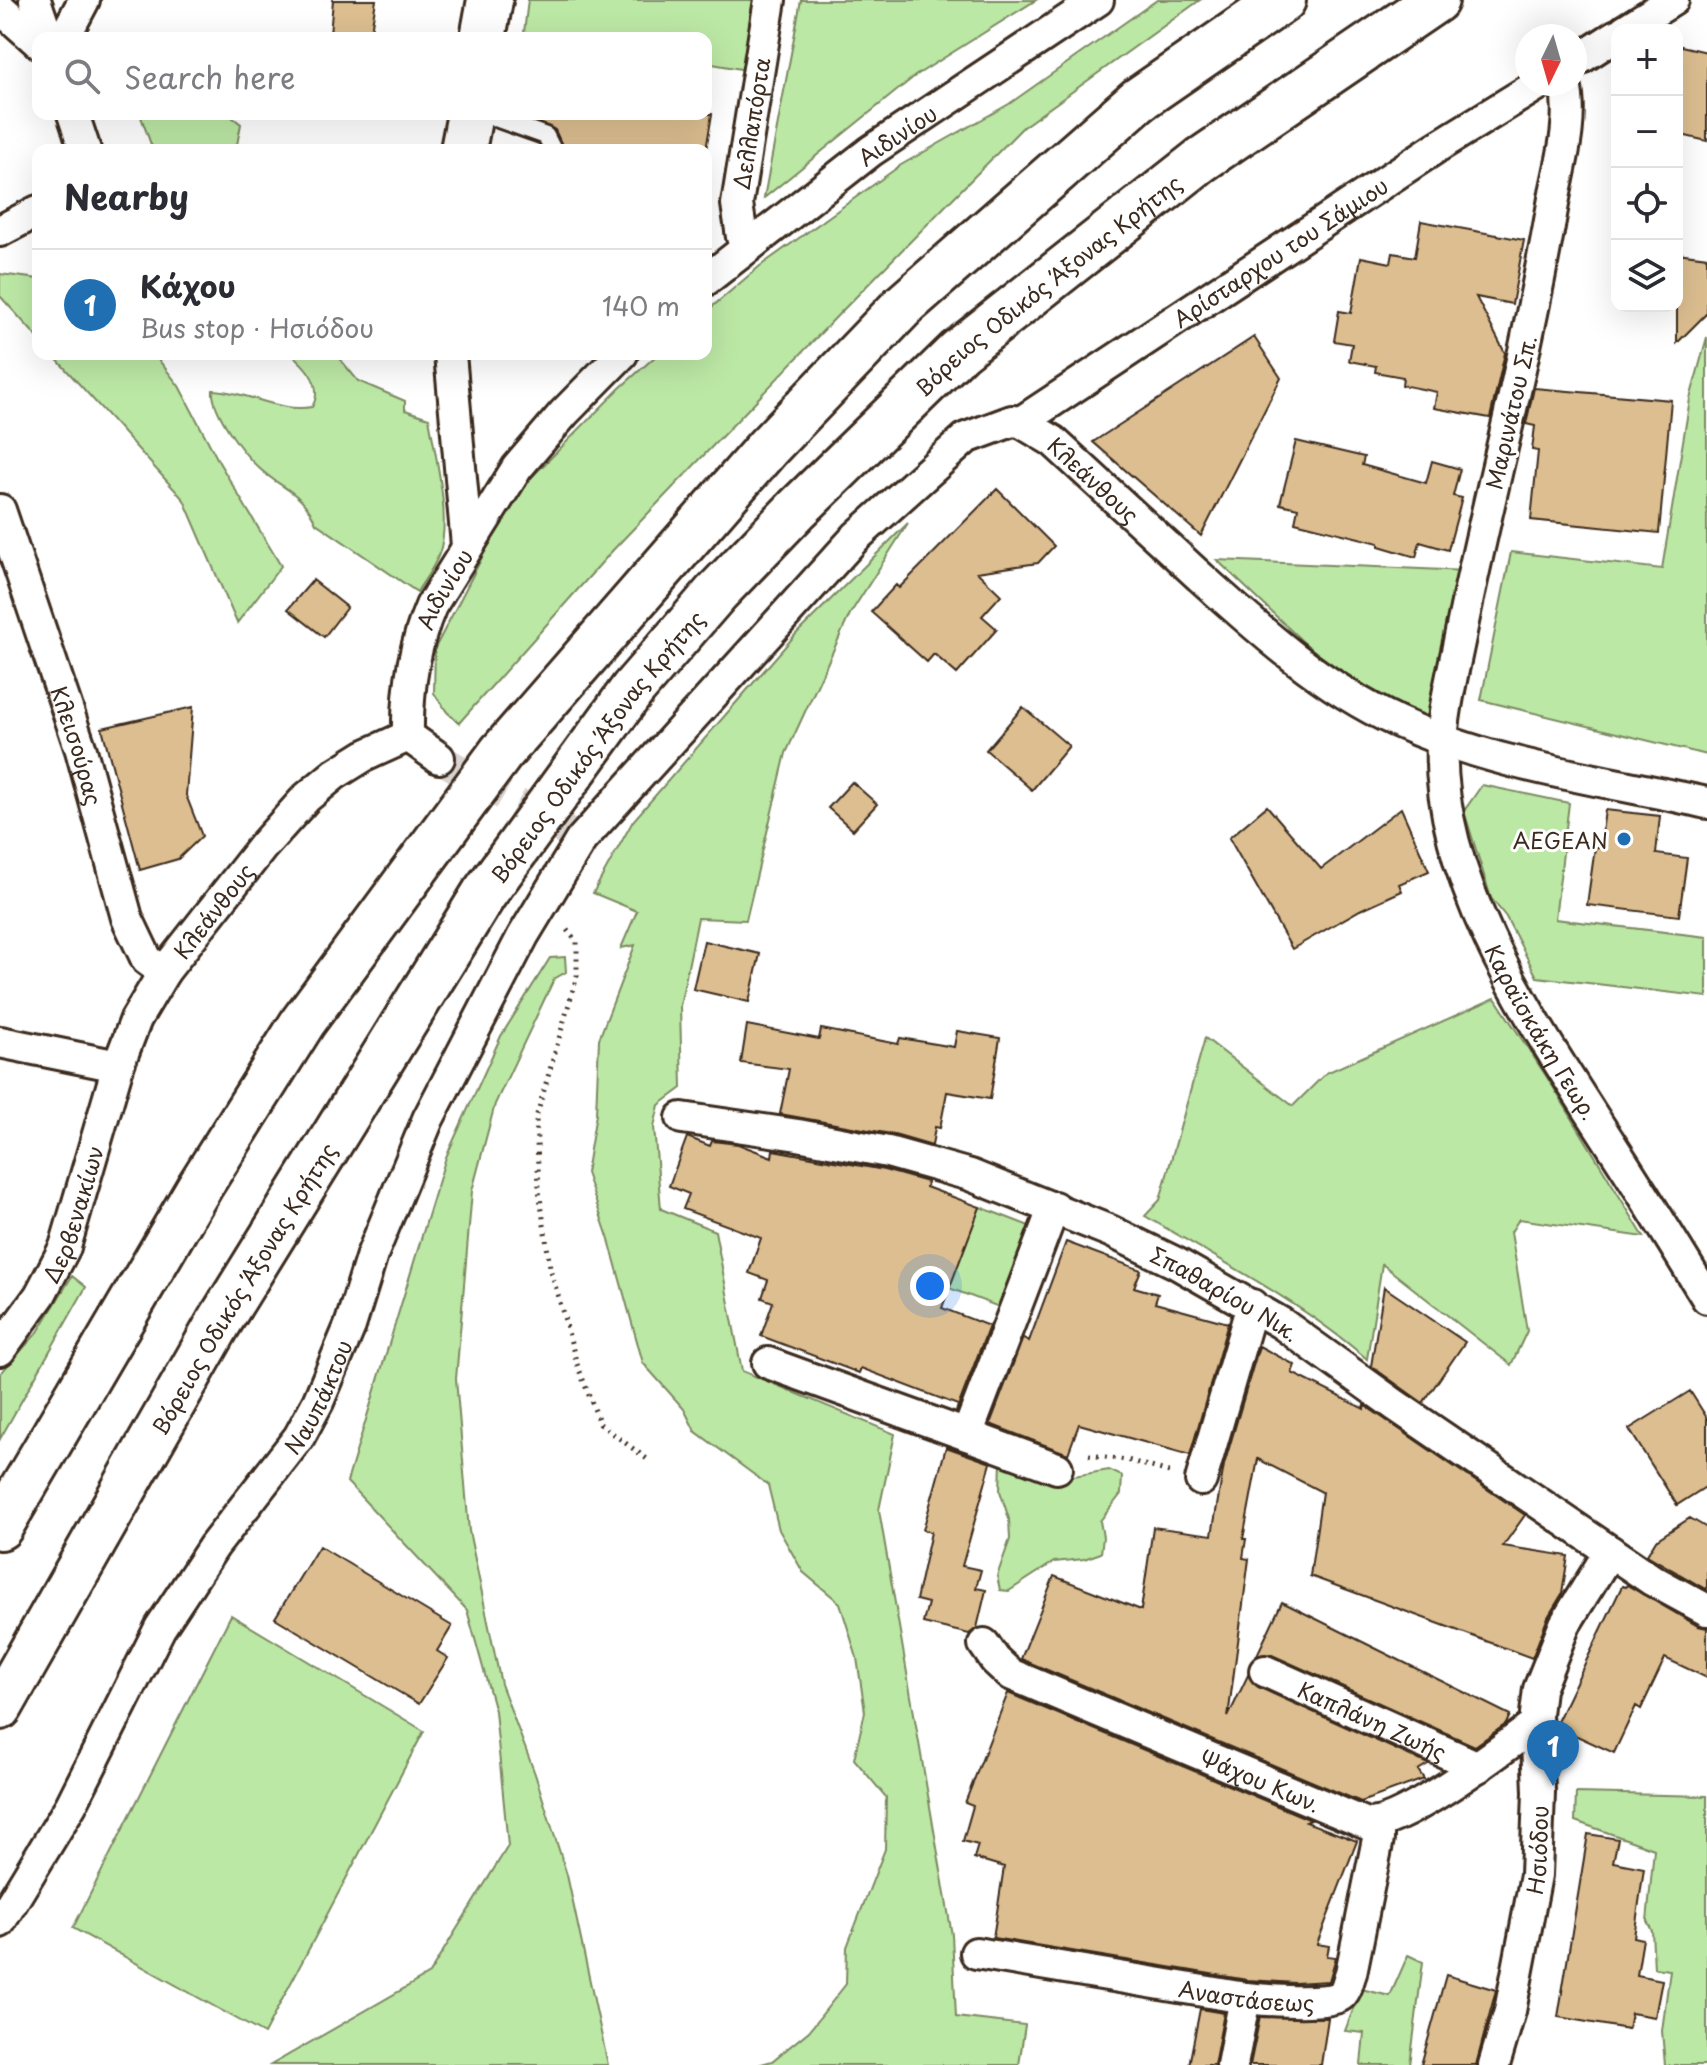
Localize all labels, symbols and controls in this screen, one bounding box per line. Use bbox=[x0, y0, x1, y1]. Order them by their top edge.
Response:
north arrow bbox=[1515, 24, 1587, 96]
map controls bbox=[1611, 24, 1683, 312]
button: + bbox=[1611, 24, 1683, 96]
search box bbox=[32, 32, 712, 120]
icon: search bbox=[60, 54, 104, 98]
text: Search here bbox=[124, 54, 296, 99]
street label: Δελλαπόρτα bbox=[723, 55, 777, 191]
street label: Αιδινίου bbox=[850, 96, 943, 173]
button: − bbox=[1611, 96, 1683, 168]
street label: Βόρειος Οδικός Άξονας Κρήτης bbox=[906, 166, 1188, 403]
street label: Αρίσταρχου του Σάμιου bbox=[1166, 168, 1394, 334]
button: locate bbox=[1611, 168, 1683, 240]
text: Nearby bbox=[64, 170, 189, 222]
button: layers bbox=[1611, 240, 1683, 312]
text: Κάχου bbox=[140, 263, 236, 308]
text: 1 bbox=[84, 286, 96, 325]
text: 140 m bbox=[602, 286, 680, 325]
text: Bus stop · Ησιόδου bbox=[140, 308, 374, 347]
street label: Μαρινάτου Σπ. bbox=[1476, 331, 1544, 493]
street label: Κλεάνθους bbox=[1041, 428, 1147, 530]
street label: Αιδινίου bbox=[407, 542, 480, 634]
street label: Βόρειος Οδικός Άξονας Κρήτης bbox=[481, 602, 711, 889]
street label: Κλεισούρας bbox=[44, 681, 112, 809]
place label: AEGEAN bbox=[1513, 823, 1608, 856]
marker: AEGEAN bbox=[1615, 830, 1633, 848]
street label: Κλεάνθους bbox=[164, 855, 261, 965]
street label: Καραϊσκάκη Γεωρ. bbox=[1478, 938, 1607, 1126]
street label: Βόρειος Οδικός Άξονας Κρήτης bbox=[142, 1136, 343, 1440]
street label: Δερβενακίων bbox=[33, 1141, 110, 1288]
street label: Σπαθαρίου Νικ. bbox=[1145, 1237, 1307, 1349]
your location bbox=[910, 1266, 950, 1306]
street label: Ναυπάκτου bbox=[275, 1334, 359, 1461]
street label: Καπλάνη Ζωής bbox=[1293, 1672, 1452, 1767]
pin: 1 bbox=[1527, 1720, 1579, 1786]
street label: Ψάχου Κων. bbox=[1196, 1740, 1326, 1819]
street label: Ησιόδου bbox=[1516, 1805, 1555, 1897]
street label: Αναστάσεως bbox=[1176, 1971, 1315, 2018]

